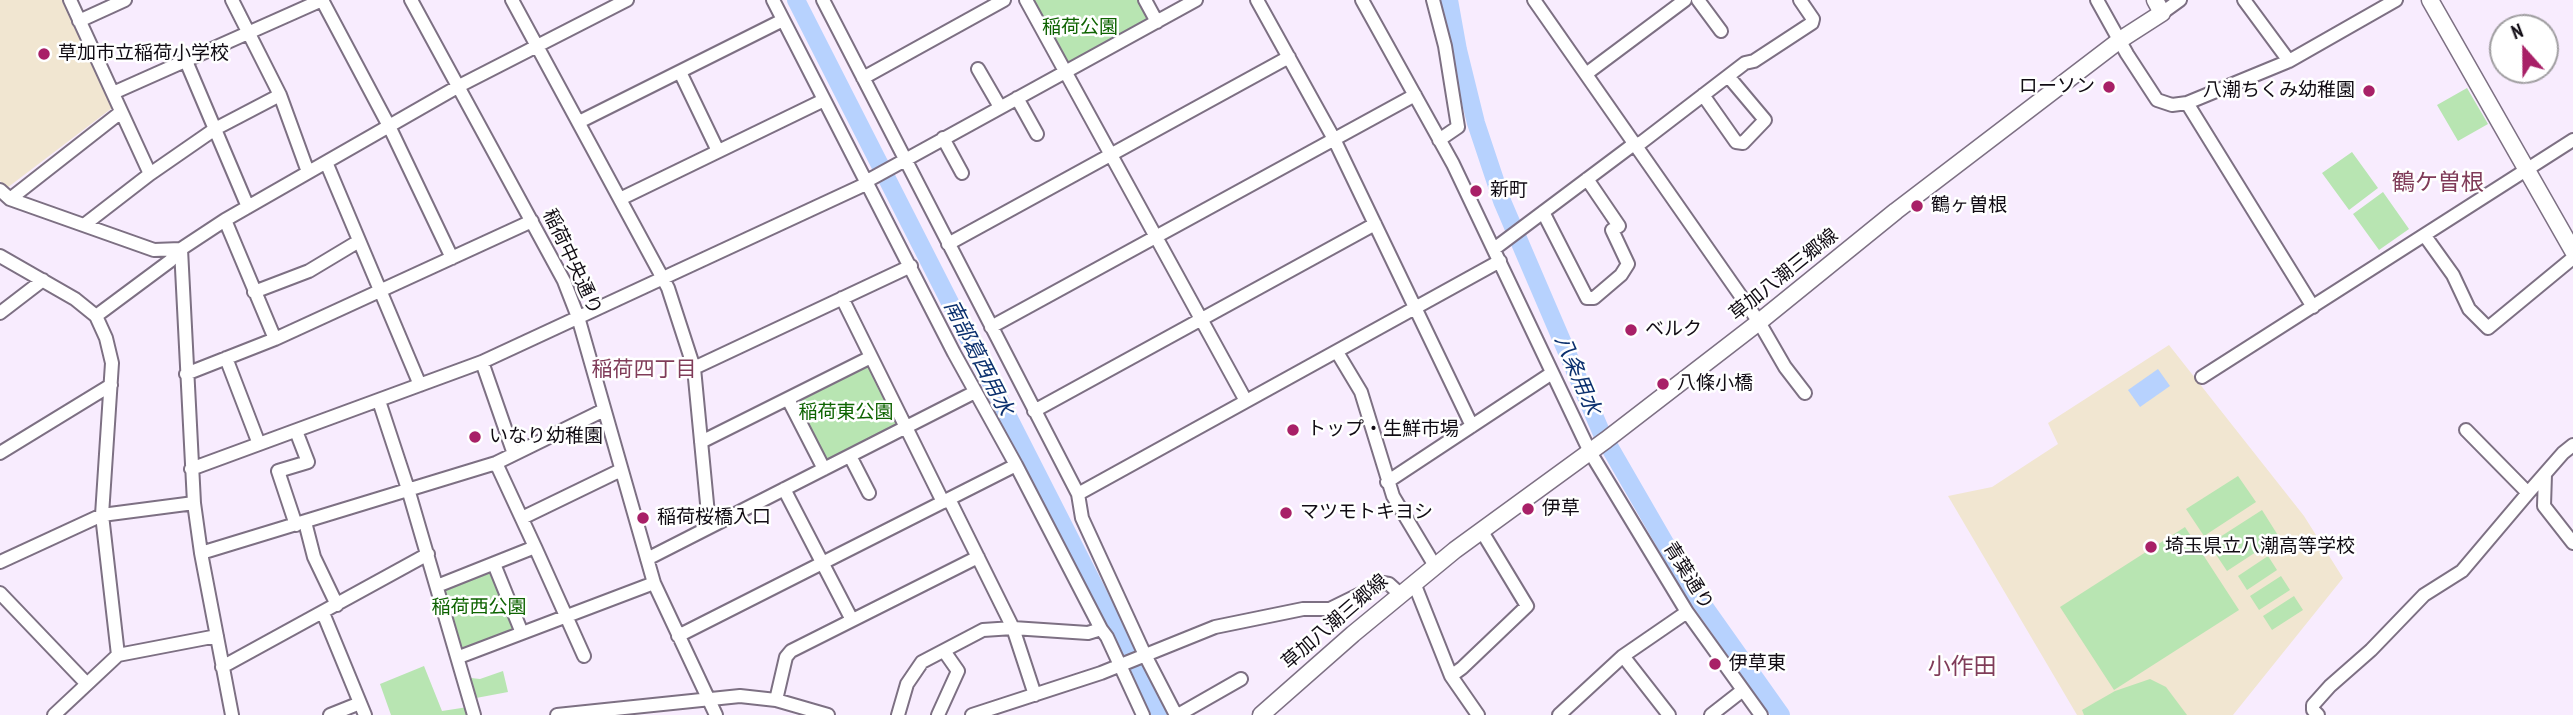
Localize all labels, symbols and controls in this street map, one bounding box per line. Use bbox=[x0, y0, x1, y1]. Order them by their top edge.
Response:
north arrow bbox=[2489, 14, 2559, 84]
park label: 稲荷公園 bbox=[1042, 17, 1118, 39]
text: N bbox=[2508, 18, 2526, 44]
place label: 草加市立稲荷小学校 bbox=[58, 43, 229, 65]
marker: 草加市立稲荷小学校 bbox=[36, 46, 52, 62]
place label: ローソン bbox=[2019, 76, 2095, 98]
marker: ローソン bbox=[2101, 79, 2117, 95]
place label: 八潮ちくみ幼稚園 bbox=[2203, 80, 2355, 102]
marker: 八潮ちくみ幼稚園 bbox=[2361, 83, 2377, 99]
district label: 鶴ケ曽根 bbox=[2392, 169, 2484, 197]
place label: 新町 bbox=[1490, 180, 1528, 202]
marker: 新町 bbox=[1468, 183, 1484, 199]
place label: 鶴ヶ曽根 bbox=[1931, 195, 2007, 217]
marker: 鶴ヶ曽根 bbox=[1909, 198, 1925, 214]
street label: 稲荷中央通り bbox=[538, 206, 606, 318]
street label: 草加八潮三郷線 bbox=[1725, 224, 1843, 326]
water label: 南部葛西用水 bbox=[938, 296, 1018, 420]
place label: ベルク bbox=[1645, 319, 1702, 341]
marker: ベルク bbox=[1623, 322, 1639, 338]
water label: 八条用水 bbox=[1549, 331, 1605, 419]
district label: 稲荷四丁目 bbox=[592, 357, 696, 383]
place label: 八條小橋 bbox=[1677, 373, 1753, 395]
marker: 八條小橋 bbox=[1655, 376, 1671, 392]
park label: 稲荷東公園 bbox=[799, 402, 893, 424]
place label: トップ・生鮮市場 bbox=[1307, 419, 1459, 441]
marker: トップ・生鮮市場 bbox=[1285, 422, 1301, 438]
place label: いなり幼稚園 bbox=[489, 426, 603, 448]
marker: いなり幼稚園 bbox=[467, 429, 483, 445]
place label: 伊草 bbox=[1542, 498, 1580, 520]
marker: 伊草 bbox=[1520, 501, 1536, 517]
place label: マツモトキヨシ bbox=[1300, 502, 1433, 524]
marker: マツモトキヨシ bbox=[1278, 505, 1294, 521]
place label: 稲荷桜橋入口 bbox=[657, 507, 771, 529]
marker: 稲荷桜橋入口 bbox=[635, 510, 651, 526]
place label: 埼玉県立八潮高等学校 bbox=[2165, 536, 2355, 558]
street label: 青葉通り bbox=[1658, 538, 1718, 614]
marker: 埼玉県立八潮高等学校 bbox=[2143, 539, 2159, 555]
street label: 草加八潮三郷線 bbox=[1277, 570, 1393, 674]
park label: 稲荷西公園 bbox=[432, 597, 526, 619]
place label: 伊草東 bbox=[1729, 653, 1786, 675]
district label: 小作田 bbox=[1928, 653, 1996, 681]
marker: 伊草東 bbox=[1707, 656, 1723, 672]

